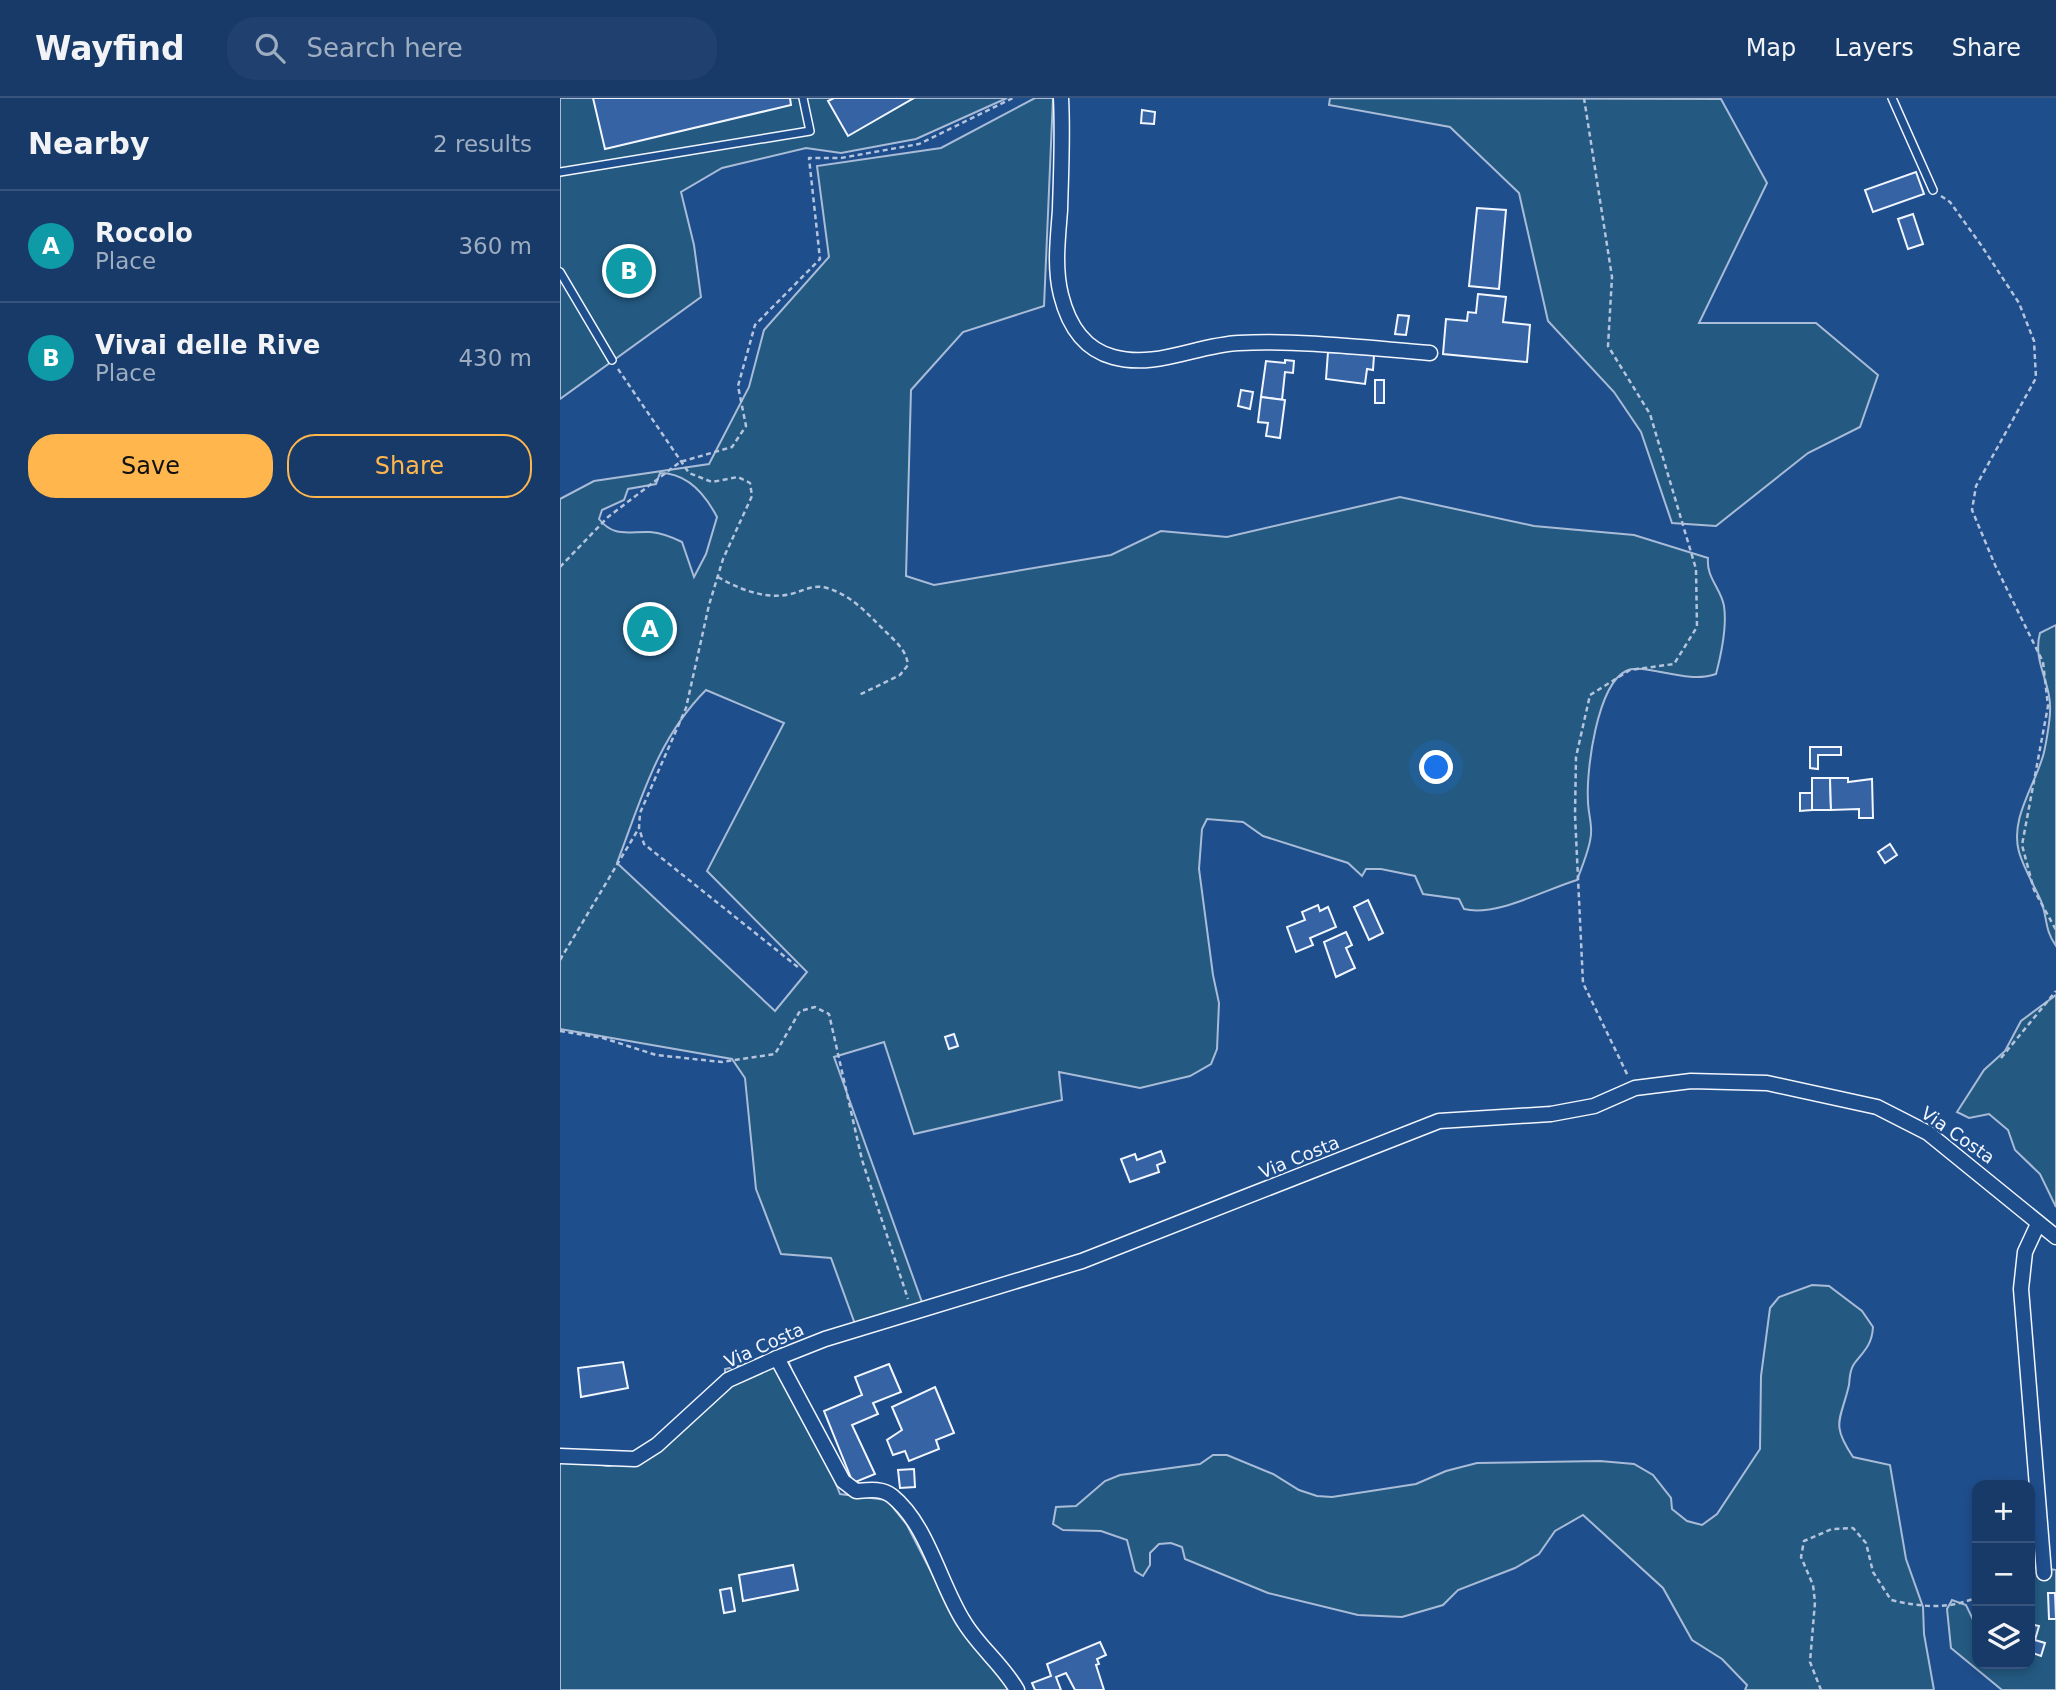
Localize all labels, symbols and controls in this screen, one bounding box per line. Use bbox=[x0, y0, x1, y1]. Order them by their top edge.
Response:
search box bbox=[227, 17, 717, 80]
text: Wayfind bbox=[35, 29, 185, 68]
icon: search bbox=[251, 29, 289, 67]
text: Search here bbox=[307, 33, 463, 63]
text: Map bbox=[1746, 34, 1796, 62]
text: Layers bbox=[1834, 34, 1914, 62]
text: Share bbox=[1952, 34, 2021, 62]
text: Nearby bbox=[28, 126, 150, 161]
text: 2 results bbox=[433, 131, 532, 157]
text: Rocolo bbox=[95, 218, 193, 248]
text: A bbox=[42, 233, 60, 259]
text: 360 m bbox=[458, 233, 532, 259]
pin: B bbox=[606, 245, 652, 297]
text: Place bbox=[95, 248, 156, 274]
text: Vivai delle Rive bbox=[95, 330, 320, 360]
text: B bbox=[42, 345, 60, 371]
text: 430 m bbox=[458, 345, 532, 371]
text: Place bbox=[95, 360, 156, 386]
button: Save bbox=[28, 434, 273, 498]
button: Share bbox=[287, 434, 532, 498]
pin: A bbox=[627, 603, 673, 655]
your location bbox=[1419, 750, 1453, 784]
street label: Via Costa bbox=[1917, 1102, 1999, 1168]
street label: Via Costa bbox=[1256, 1131, 1342, 1183]
street label: Via Costa bbox=[721, 1318, 807, 1372]
map controls bbox=[1972, 1480, 2035, 1669]
button: + bbox=[1972, 1480, 2035, 1543]
button: − bbox=[1972, 1543, 2035, 1606]
button: layers bbox=[1972, 1606, 2035, 1669]

